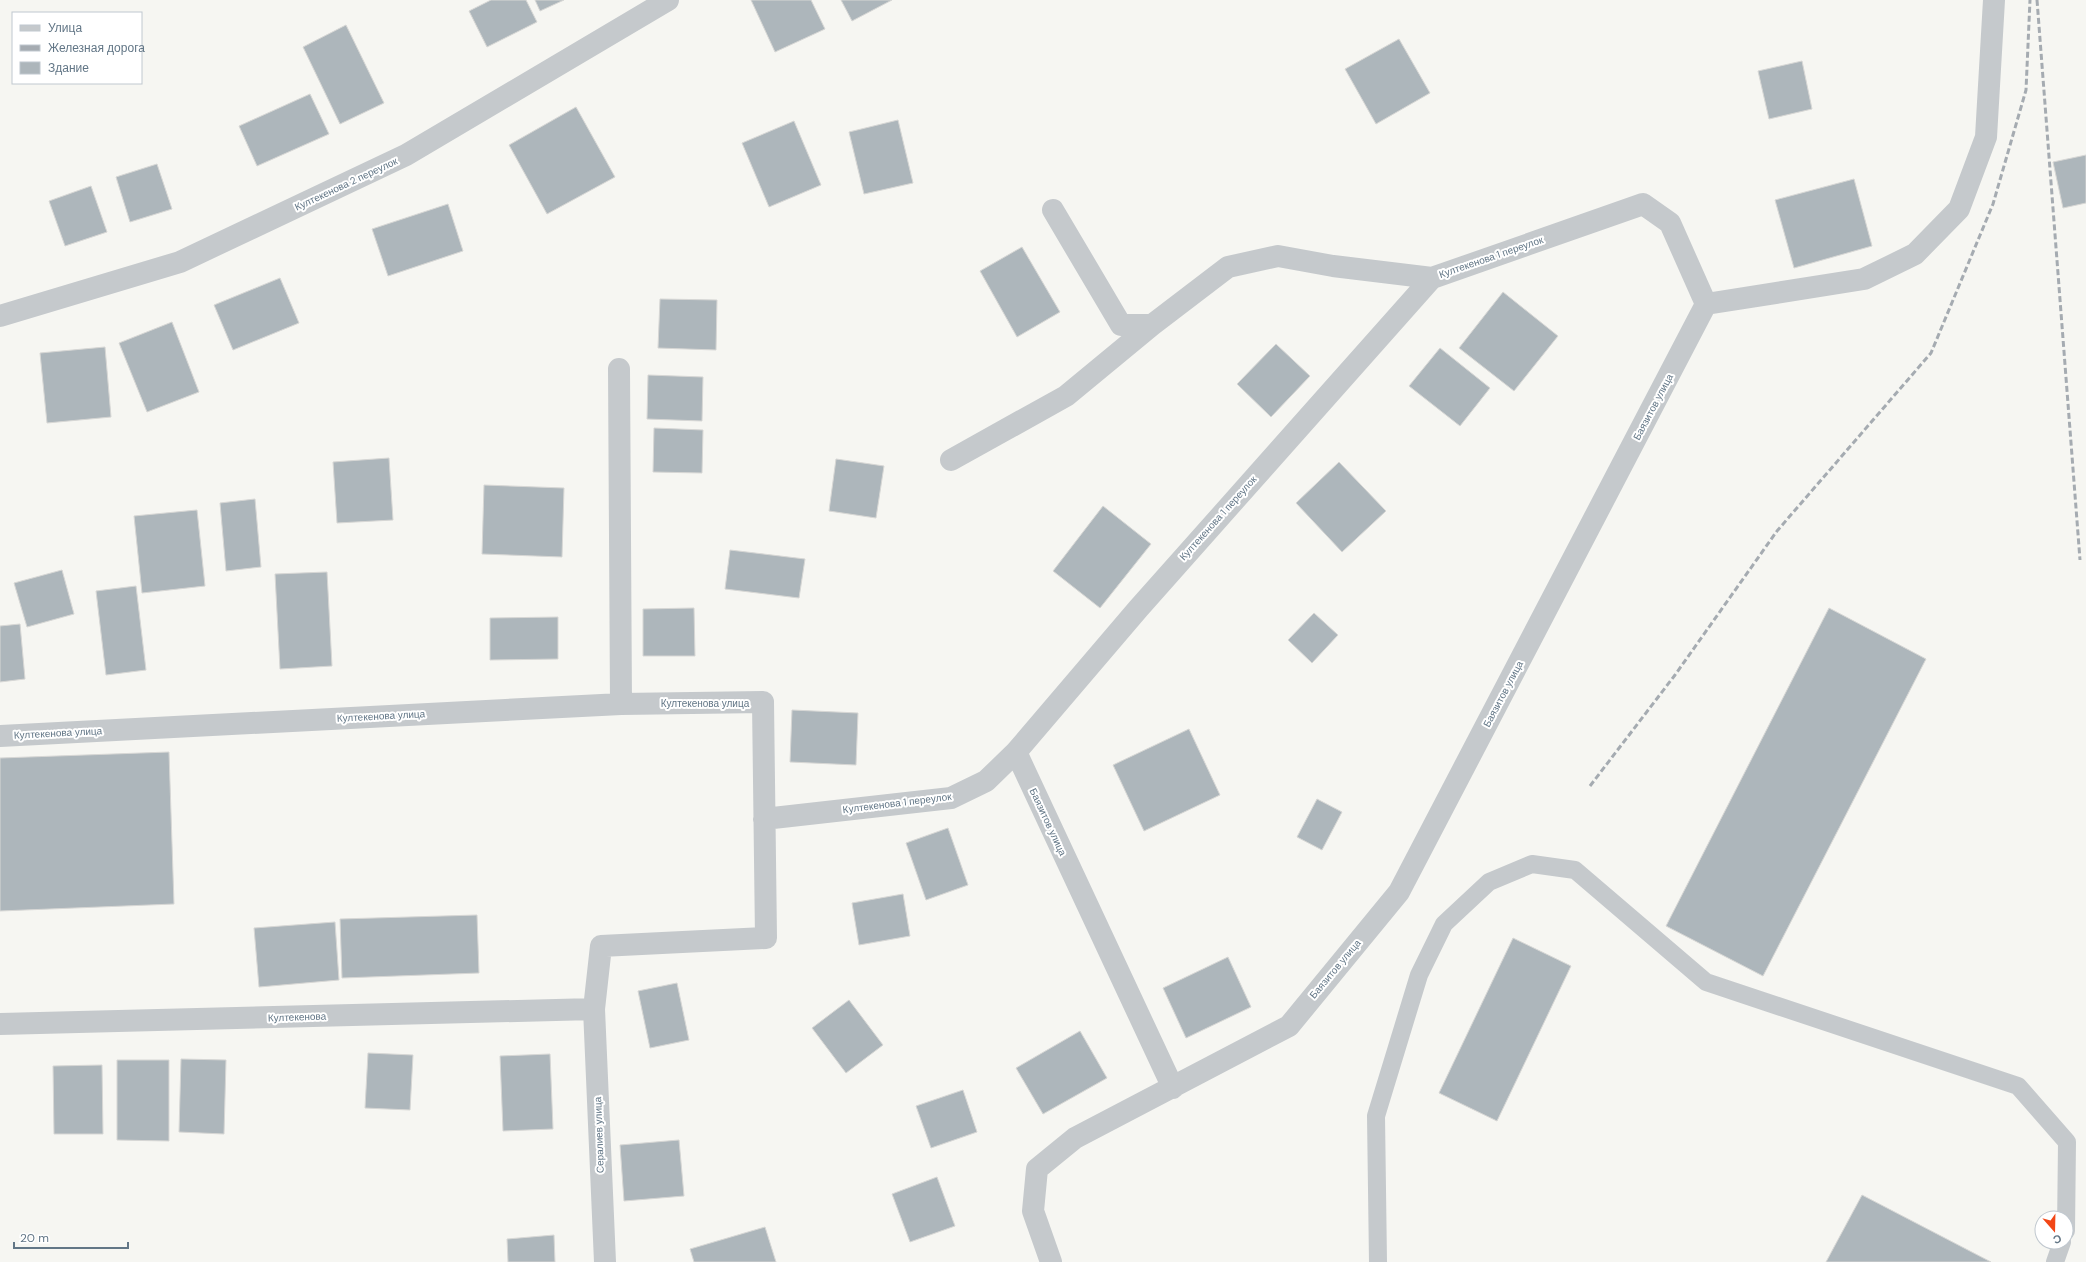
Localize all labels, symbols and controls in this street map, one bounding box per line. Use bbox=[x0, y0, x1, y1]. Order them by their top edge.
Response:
legend bbox=[12, 12, 142, 84]
text: Улица bbox=[48, 20, 82, 36]
text: Железная дорога bbox=[48, 40, 145, 56]
text: Здание bbox=[48, 60, 89, 76]
street label: Култекенова 2 переулок bbox=[292, 154, 400, 214]
street label: Култекенова 1 переулок bbox=[1437, 233, 1545, 281]
street label: Баязитов улица bbox=[1630, 371, 1676, 442]
street label: Култекенова 1 переулок bbox=[1177, 473, 1260, 563]
street label: Баязитов улица bbox=[1480, 658, 1526, 729]
street label: Култекенова улица bbox=[661, 697, 750, 710]
street label: Култекенова улица bbox=[336, 707, 426, 725]
street label: Култекенова улица bbox=[13, 724, 103, 742]
street label: Баязитов улица bbox=[1027, 786, 1070, 858]
street label: Култекенова 1 переулок bbox=[842, 790, 953, 816]
street label: Баязитов улица bbox=[1306, 936, 1364, 1001]
street label: Култекенова bbox=[268, 1009, 327, 1025]
street label: Сералиев улица bbox=[591, 1096, 607, 1173]
north arrow bbox=[2034, 1210, 2074, 1250]
scale bar bbox=[14, 1224, 128, 1250]
text: 20 m bbox=[20, 1230, 49, 1246]
text: С bbox=[2051, 1231, 2064, 1247]

